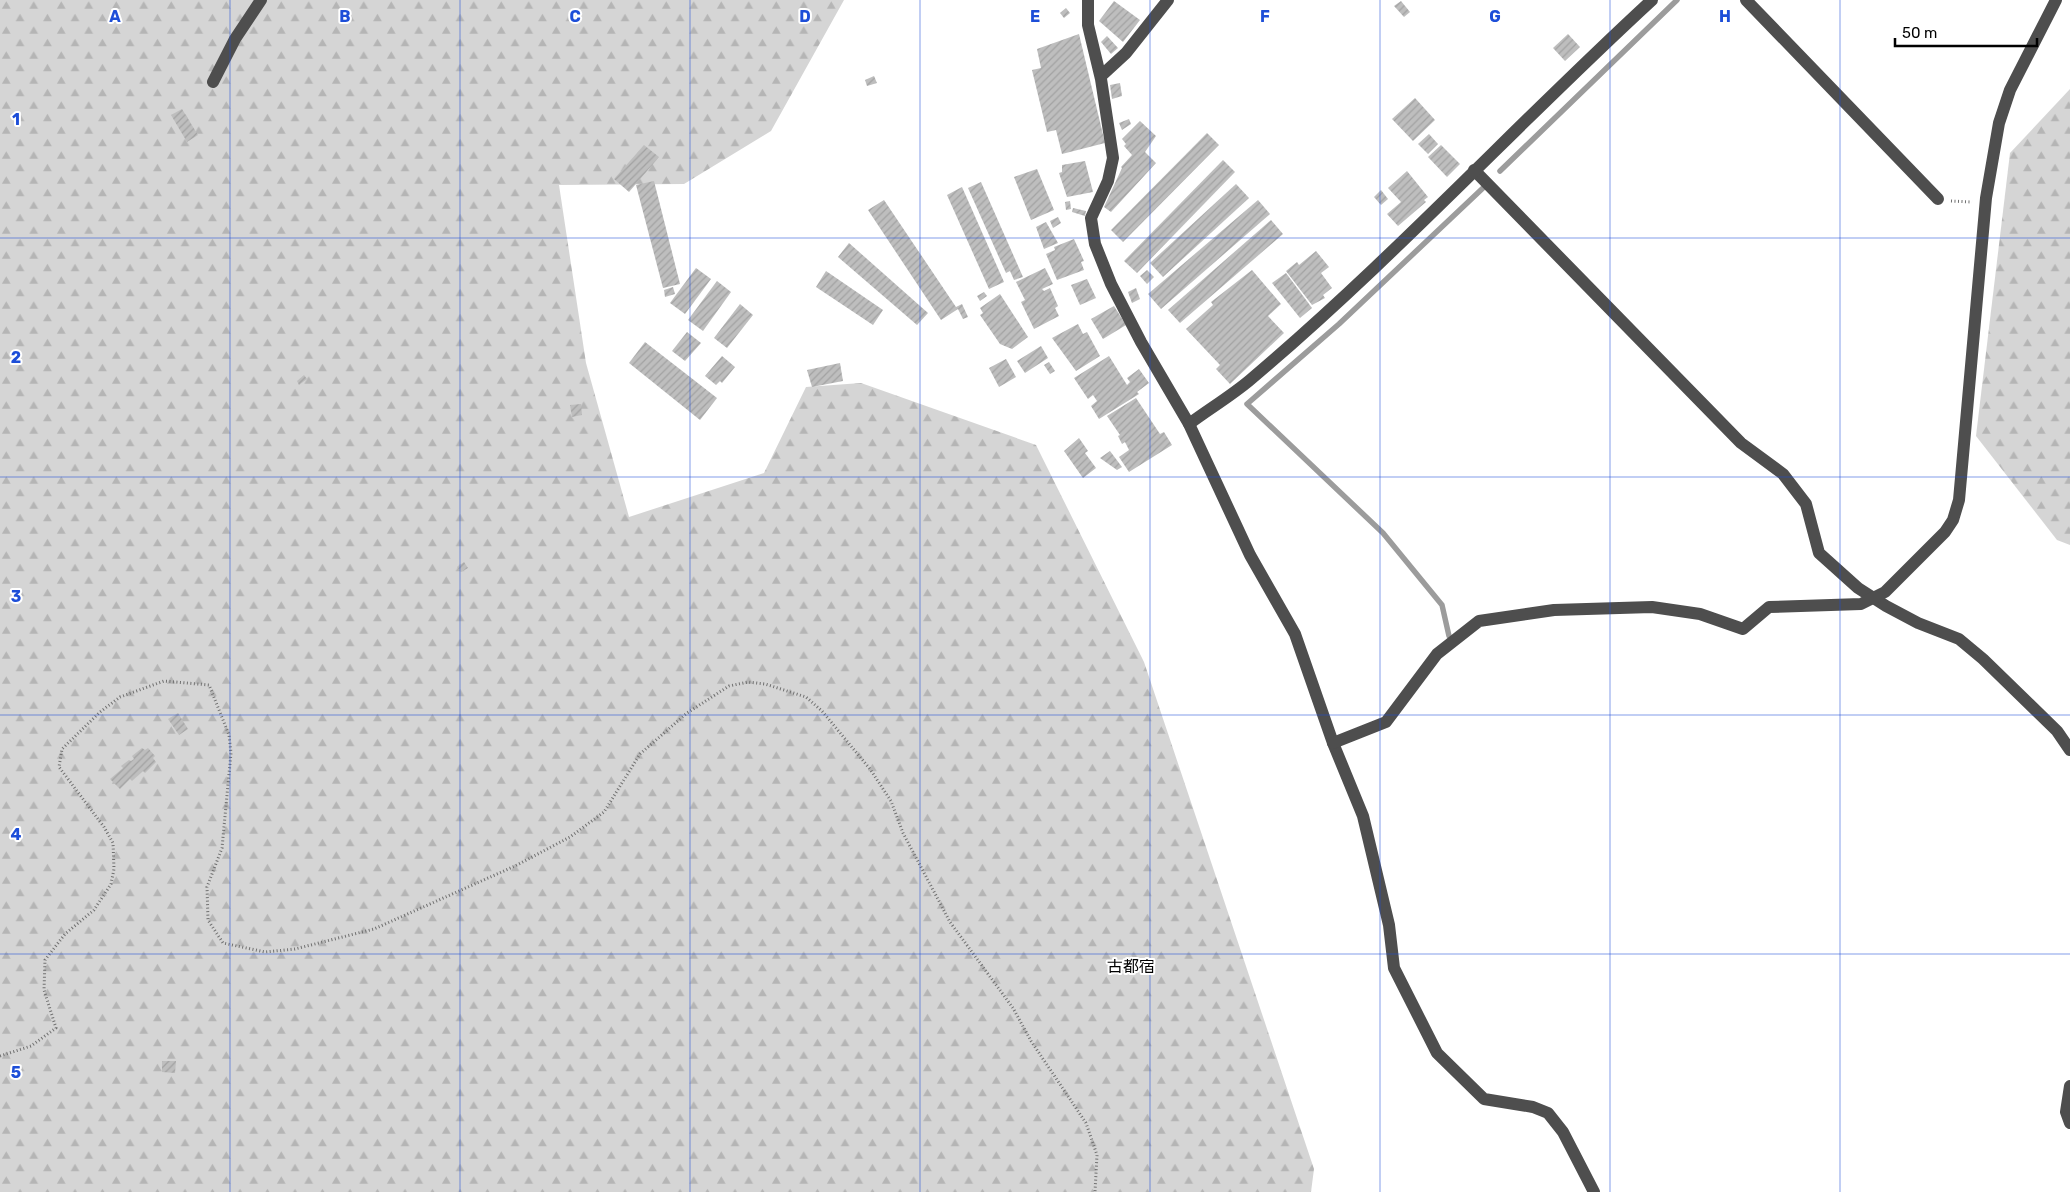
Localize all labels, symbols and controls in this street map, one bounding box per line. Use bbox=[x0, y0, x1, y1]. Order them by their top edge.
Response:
text: A bbox=[109, 7, 121, 26]
text: B bbox=[339, 7, 351, 26]
text: C bbox=[569, 7, 581, 26]
text: D bbox=[799, 7, 811, 26]
text: E bbox=[1030, 7, 1040, 26]
text: F bbox=[1260, 7, 1270, 26]
text: G bbox=[1489, 7, 1501, 26]
text: H bbox=[1719, 7, 1731, 26]
scale bar bbox=[1895, 15, 2038, 47]
text: 50 m bbox=[1902, 24, 1937, 42]
text: 1 bbox=[12, 110, 20, 129]
text: 2 bbox=[11, 348, 21, 367]
text: 3 bbox=[11, 587, 21, 606]
text: 4 bbox=[11, 825, 22, 844]
district label: 古都宿 bbox=[1107, 957, 1155, 976]
text: 5 bbox=[11, 1063, 21, 1082]

